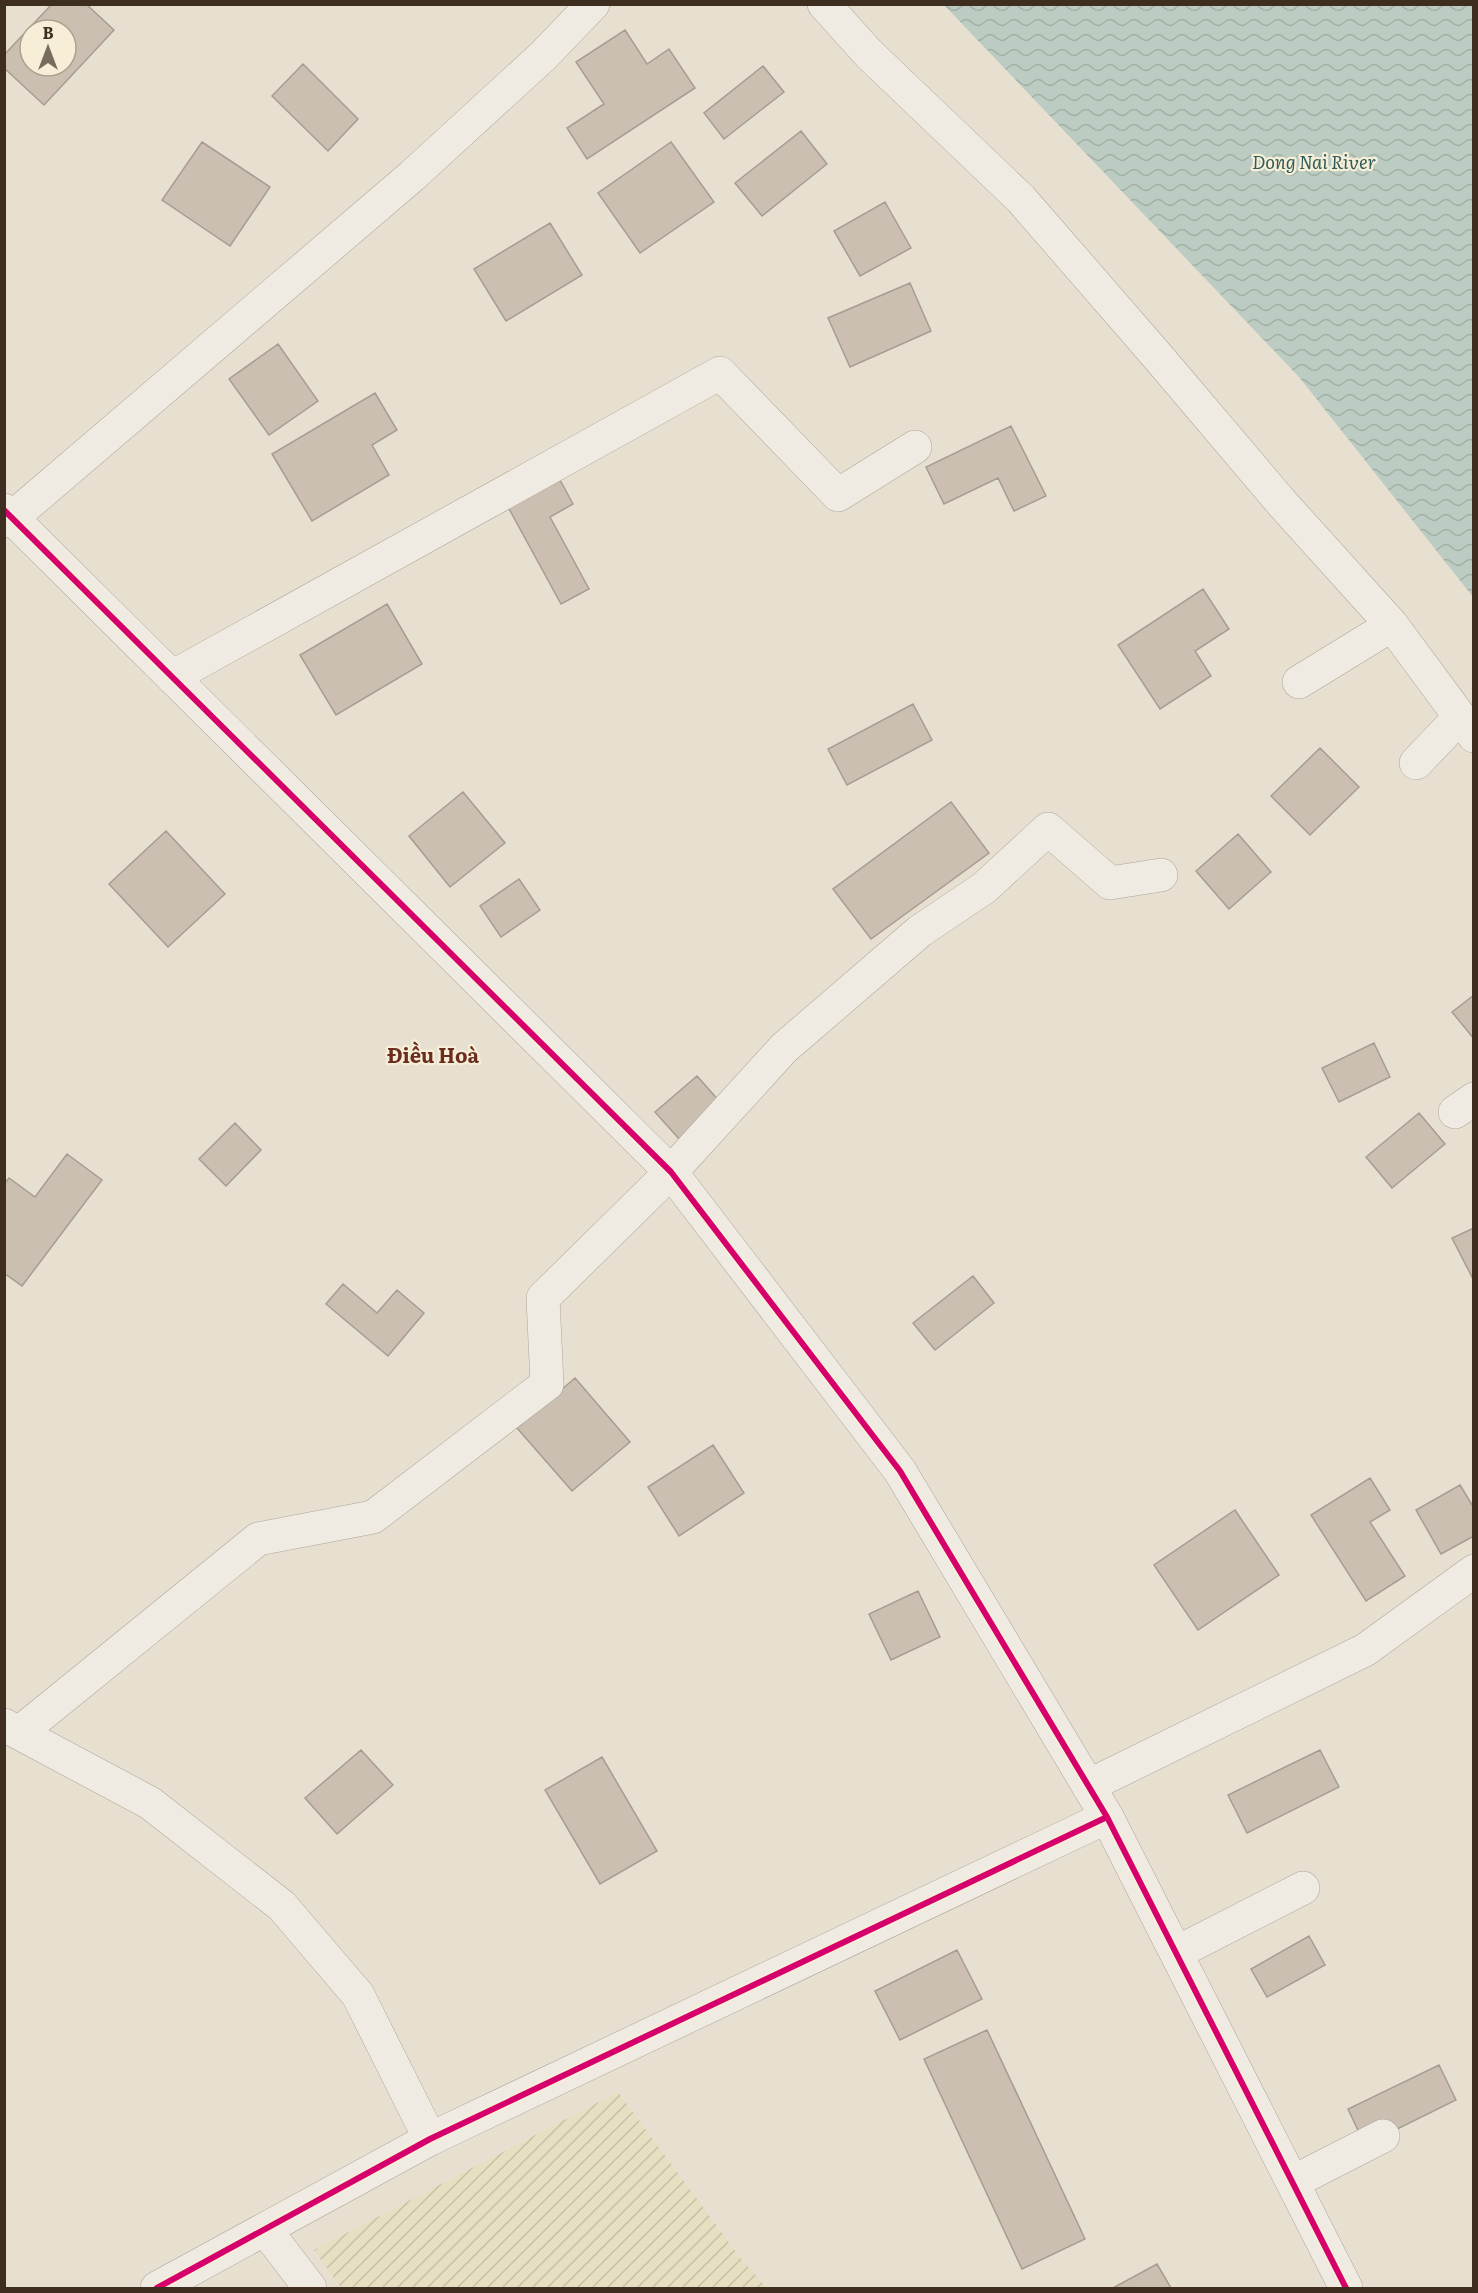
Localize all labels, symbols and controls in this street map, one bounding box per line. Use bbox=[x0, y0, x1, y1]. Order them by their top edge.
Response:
north arrow bbox=[18, 18, 78, 78]
text: B bbox=[42, 20, 54, 44]
water label: Dong Nai River bbox=[1252, 148, 1376, 175]
district label: Điều Hoà bbox=[387, 1039, 480, 1069]

